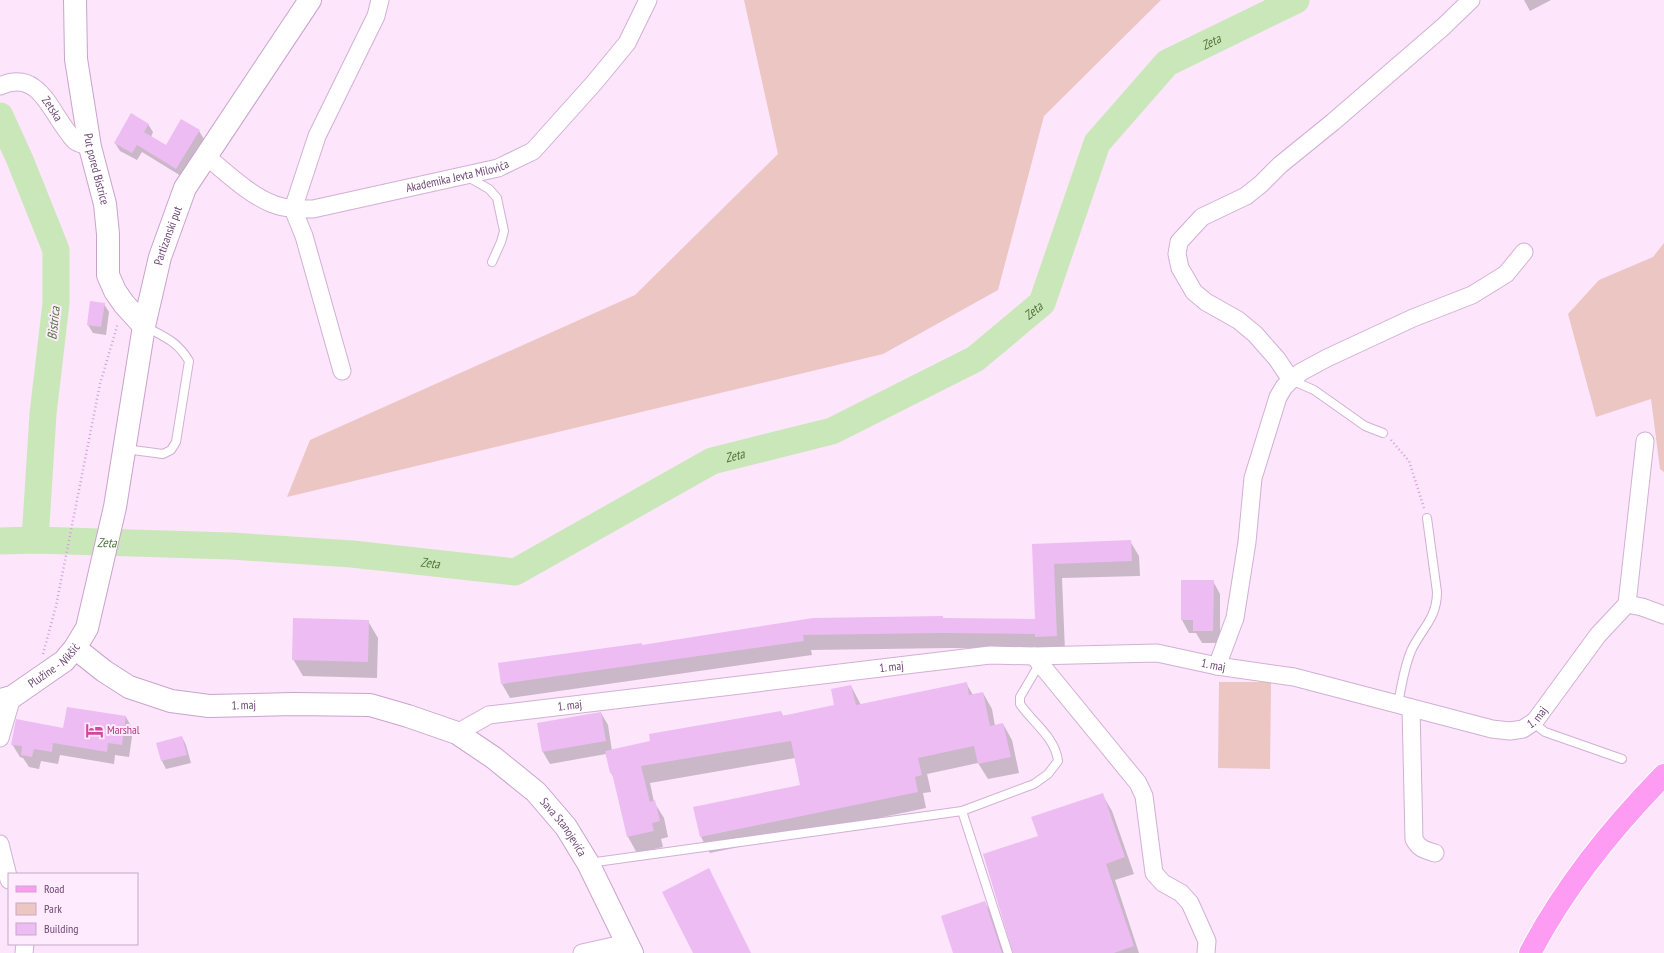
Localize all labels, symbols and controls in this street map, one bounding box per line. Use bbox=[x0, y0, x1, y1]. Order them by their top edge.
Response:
water label: Zeta bbox=[1199, 30, 1224, 54]
street label: Zetska bbox=[39, 93, 66, 124]
street label: Put pored Bistrice bbox=[81, 132, 113, 206]
street label: Akademika Jevta Milovića bbox=[404, 156, 511, 195]
street label: Partizanski put bbox=[150, 203, 185, 266]
water label: Zeta bbox=[1021, 298, 1047, 324]
water label: Bistrica bbox=[43, 305, 64, 340]
water label: Zeta bbox=[723, 445, 747, 466]
water label: Zeta bbox=[97, 534, 118, 552]
water label: Zeta bbox=[420, 554, 441, 573]
street label: Plužine - Nikšić bbox=[25, 640, 83, 691]
street label: 1. maj bbox=[1200, 655, 1227, 674]
street label: 1. maj bbox=[878, 657, 904, 675]
street label: 1. maj bbox=[557, 696, 583, 714]
street label: 1. maj bbox=[231, 697, 256, 712]
street label: 1. maj bbox=[1524, 703, 1550, 731]
hotel icon: Marshal bbox=[84, 720, 104, 740]
place label: Marshal bbox=[107, 722, 140, 737]
street label: Sava Stanojevića bbox=[537, 794, 590, 859]
legend bbox=[8, 873, 138, 945]
text: Road bbox=[44, 881, 64, 896]
text: Park bbox=[44, 901, 62, 916]
text: Building bbox=[44, 921, 79, 936]

